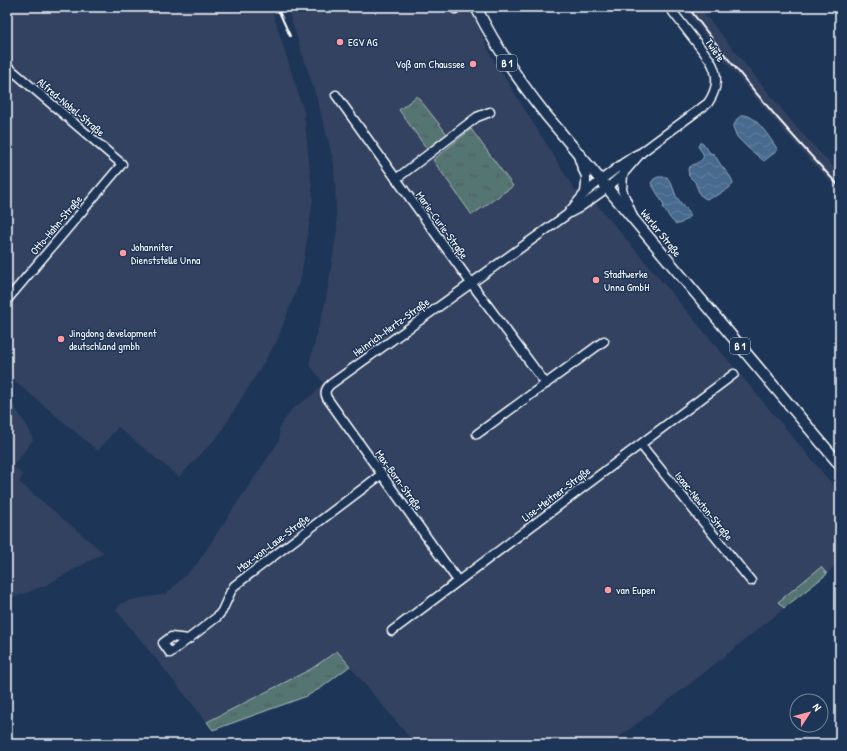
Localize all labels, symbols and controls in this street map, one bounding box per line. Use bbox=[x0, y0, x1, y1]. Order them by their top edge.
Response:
place label: EGV AG bbox=[348, 35, 378, 49]
street label: Twiete bbox=[702, 36, 728, 65]
marker: EGV AG bbox=[335, 37, 345, 47]
road number: B 1 bbox=[497, 55, 517, 71]
place label: Voß am Chaussee bbox=[395, 57, 466, 71]
marker: Voß am Chaussee bbox=[468, 59, 478, 69]
street label: Alfred-Nobel-Straße bbox=[34, 75, 108, 140]
street label: Marie-Curie-Straße bbox=[413, 189, 472, 262]
street label: Otto-Hahn-Straße bbox=[27, 192, 85, 258]
street label: Werler Straße bbox=[638, 206, 685, 260]
place label: Johanniter Dienststelle Unna bbox=[131, 240, 201, 267]
marker: Johanniter Dienststelle Unna bbox=[118, 248, 128, 258]
place label: Stadtwerke Unna GmbH bbox=[604, 267, 649, 294]
marker: Stadtwerke Unna GmbH bbox=[591, 275, 601, 285]
street label: Heinrich-Hertz-Straße bbox=[350, 294, 433, 359]
place label: Jingdong development deutschland gmbh bbox=[69, 326, 157, 353]
marker: Jingdong development deutschland gmbh bbox=[56, 334, 66, 344]
road number: B 1 bbox=[730, 338, 750, 354]
street label: Max-Born-Straße bbox=[372, 447, 426, 514]
street label: Lise-Meitner-Straße bbox=[519, 463, 594, 524]
street label: Isaac-Newton-Straße bbox=[672, 469, 736, 544]
street label: Max-von-Laue-Straße bbox=[234, 511, 313, 575]
place label: van Eupen bbox=[616, 583, 656, 597]
marker: van Eupen bbox=[603, 585, 613, 595]
north arrow bbox=[789, 693, 829, 733]
text: N bbox=[810, 701, 825, 714]

